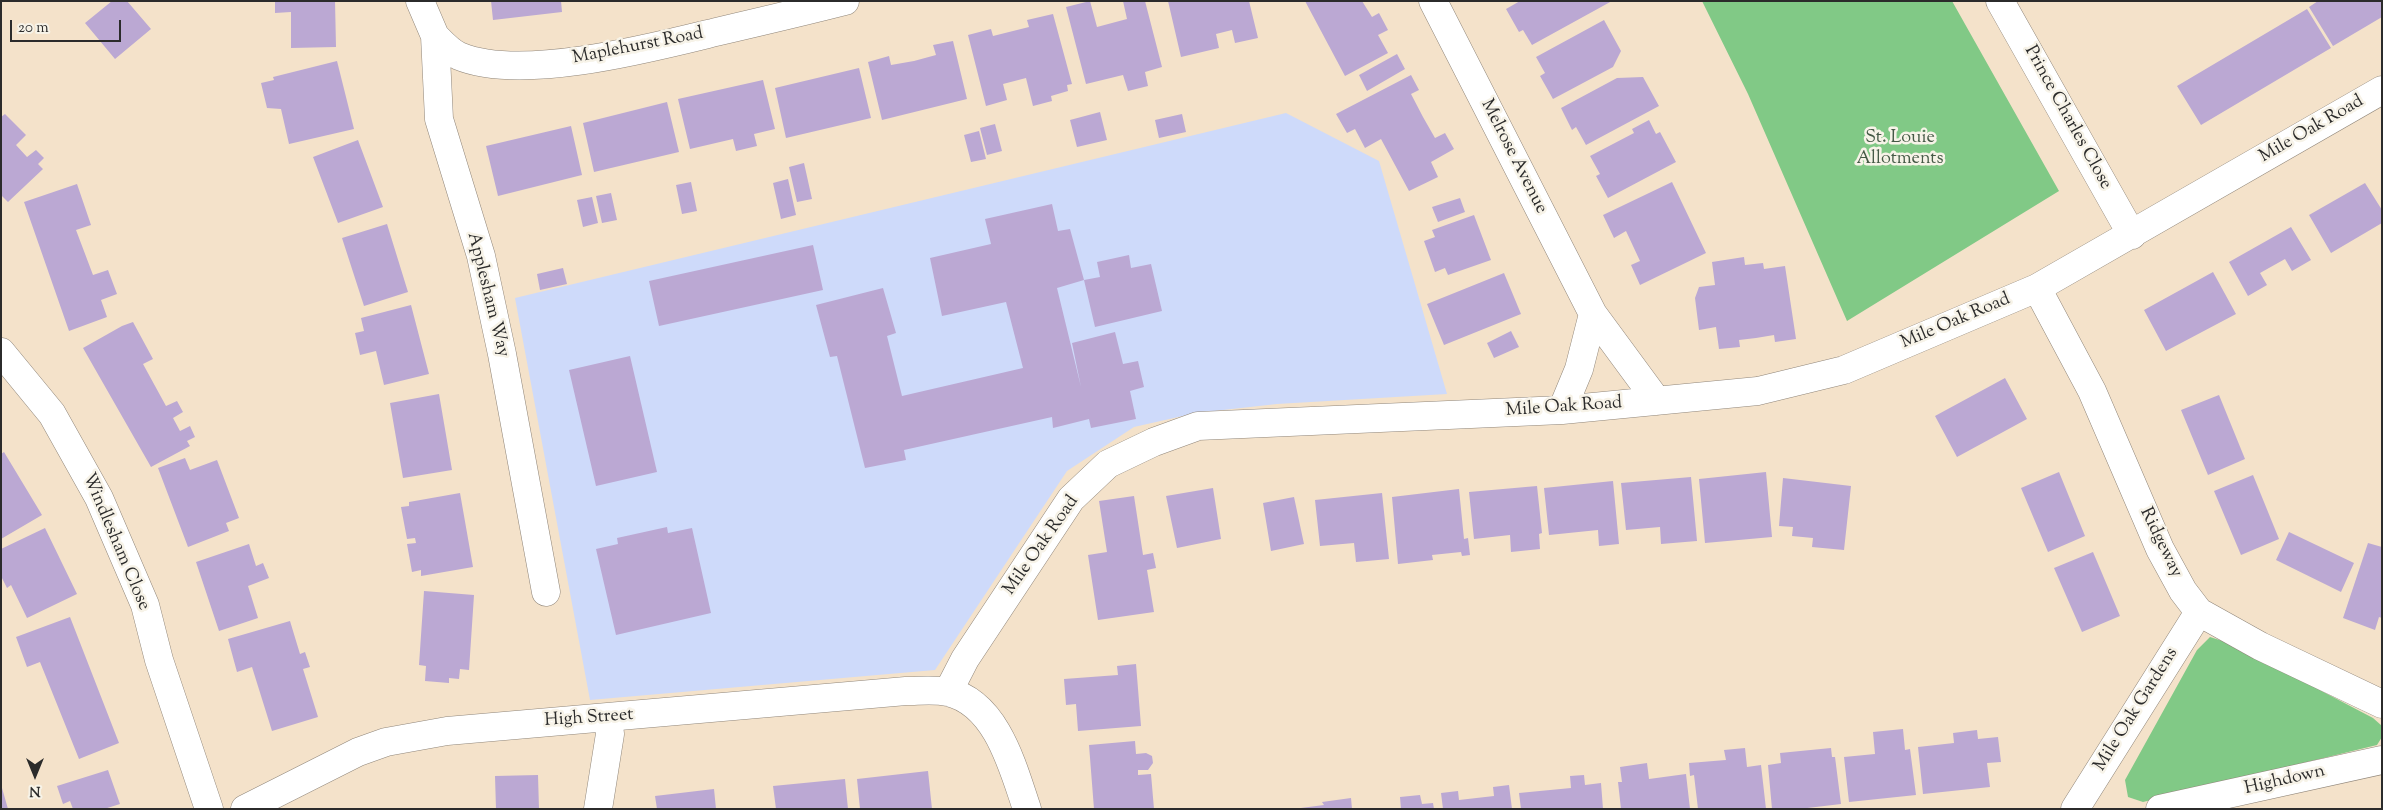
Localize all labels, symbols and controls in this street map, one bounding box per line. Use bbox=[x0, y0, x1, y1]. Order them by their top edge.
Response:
scale bar bbox=[12, 10, 124, 42]
text: 20 m bbox=[18, 18, 49, 39]
street label: Maplehurst Road bbox=[571, 24, 705, 70]
street label: Prince Charles Close bbox=[2018, 42, 2116, 194]
street label: Mile Oak Road bbox=[2256, 92, 2368, 168]
street label: Melrose Avenue bbox=[1475, 96, 1551, 218]
park label: St. Louie Allotments bbox=[1856, 128, 1944, 170]
street label: Applesham Way bbox=[461, 230, 513, 360]
street label: Mile Oak Road bbox=[1898, 289, 2014, 355]
street label: Mile Oak Road bbox=[1505, 393, 1623, 423]
street label: Windlesham Close bbox=[76, 470, 154, 614]
street label: Mile Oak Road bbox=[1000, 492, 1084, 600]
street label: Ridgeway bbox=[2134, 504, 2186, 582]
street label: Mile Oak Gardens bbox=[2090, 644, 2184, 776]
street label: High Street bbox=[544, 705, 634, 733]
north arrow bbox=[10, 750, 60, 800]
street label: Highdown bbox=[2243, 761, 2327, 801]
text: N bbox=[29, 780, 41, 800]

